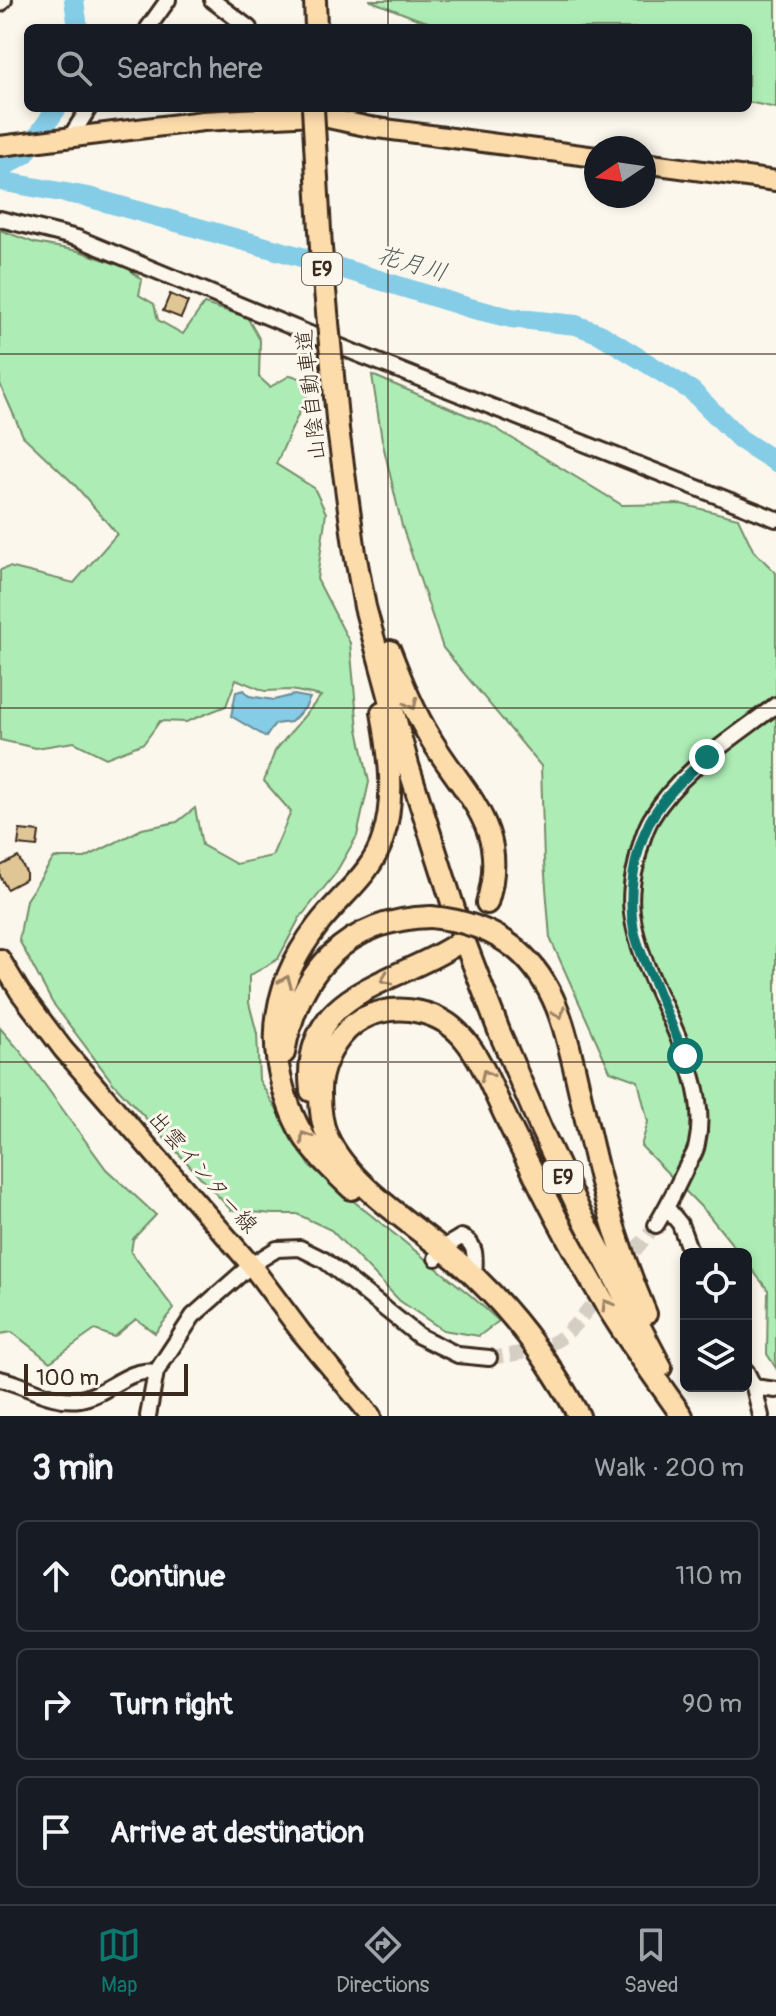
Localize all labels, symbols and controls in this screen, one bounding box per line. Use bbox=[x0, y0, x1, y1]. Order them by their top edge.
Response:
search box bbox=[24, 24, 752, 112]
icon: search bbox=[52, 46, 96, 90]
text: Search here bbox=[116, 50, 263, 87]
north arrow bbox=[584, 136, 656, 208]
water label: 花月川 bbox=[373, 240, 451, 288]
road number: E9 bbox=[302, 253, 342, 285]
street label: 山陰自動車道 bbox=[290, 328, 332, 462]
one-way arrow bbox=[402, 696, 418, 711]
route end bbox=[689, 739, 725, 775]
one-way arrow bbox=[379, 970, 394, 986]
one-way arrow bbox=[276, 975, 293, 989]
one-way arrow bbox=[549, 1005, 566, 1019]
route start bbox=[667, 1038, 703, 1074]
one-way arrow bbox=[480, 1069, 496, 1083]
street label: 出雲インター線 bbox=[142, 1105, 264, 1239]
one-way arrow bbox=[300, 1131, 315, 1146]
road number: E9 bbox=[543, 1161, 583, 1193]
map controls bbox=[680, 1248, 752, 1392]
button: locate bbox=[680, 1248, 752, 1320]
one-way arrow bbox=[601, 1299, 617, 1314]
button: layers bbox=[680, 1320, 752, 1392]
scale bar bbox=[24, 1360, 188, 1396]
text: 100 m bbox=[36, 1364, 99, 1392]
text: 3 min bbox=[32, 1447, 114, 1490]
text: Walk · 200 m bbox=[594, 1452, 744, 1484]
icon: ahead bbox=[34, 1554, 78, 1598]
text: Continue bbox=[110, 1558, 225, 1595]
text: 110 m bbox=[675, 1560, 742, 1592]
icon: right bbox=[34, 1682, 78, 1726]
text: Turn right bbox=[110, 1686, 233, 1723]
text: 90 m bbox=[682, 1688, 742, 1720]
icon: arrive bbox=[34, 1810, 78, 1854]
text: Arrive at destination bbox=[110, 1814, 364, 1851]
tab: Map bbox=[97, 1923, 141, 1999]
tab: Directions bbox=[336, 1923, 429, 1999]
tab: Saved bbox=[624, 1923, 679, 1999]

